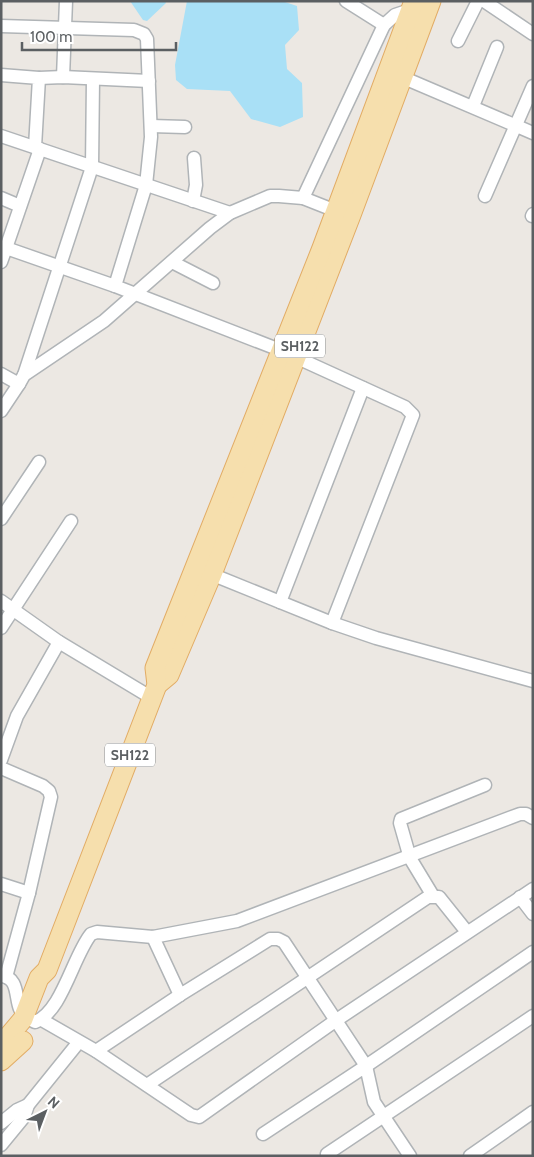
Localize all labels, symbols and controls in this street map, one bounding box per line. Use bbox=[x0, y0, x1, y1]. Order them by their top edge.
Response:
scale bar bbox=[22, 20, 176, 52]
text: 100 m bbox=[30, 28, 72, 46]
road number: SH122 bbox=[275, 334, 325, 358]
road number: SH122 bbox=[105, 744, 155, 766]
north arrow bbox=[20, 1087, 70, 1137]
text: N bbox=[44, 1092, 63, 1112]

